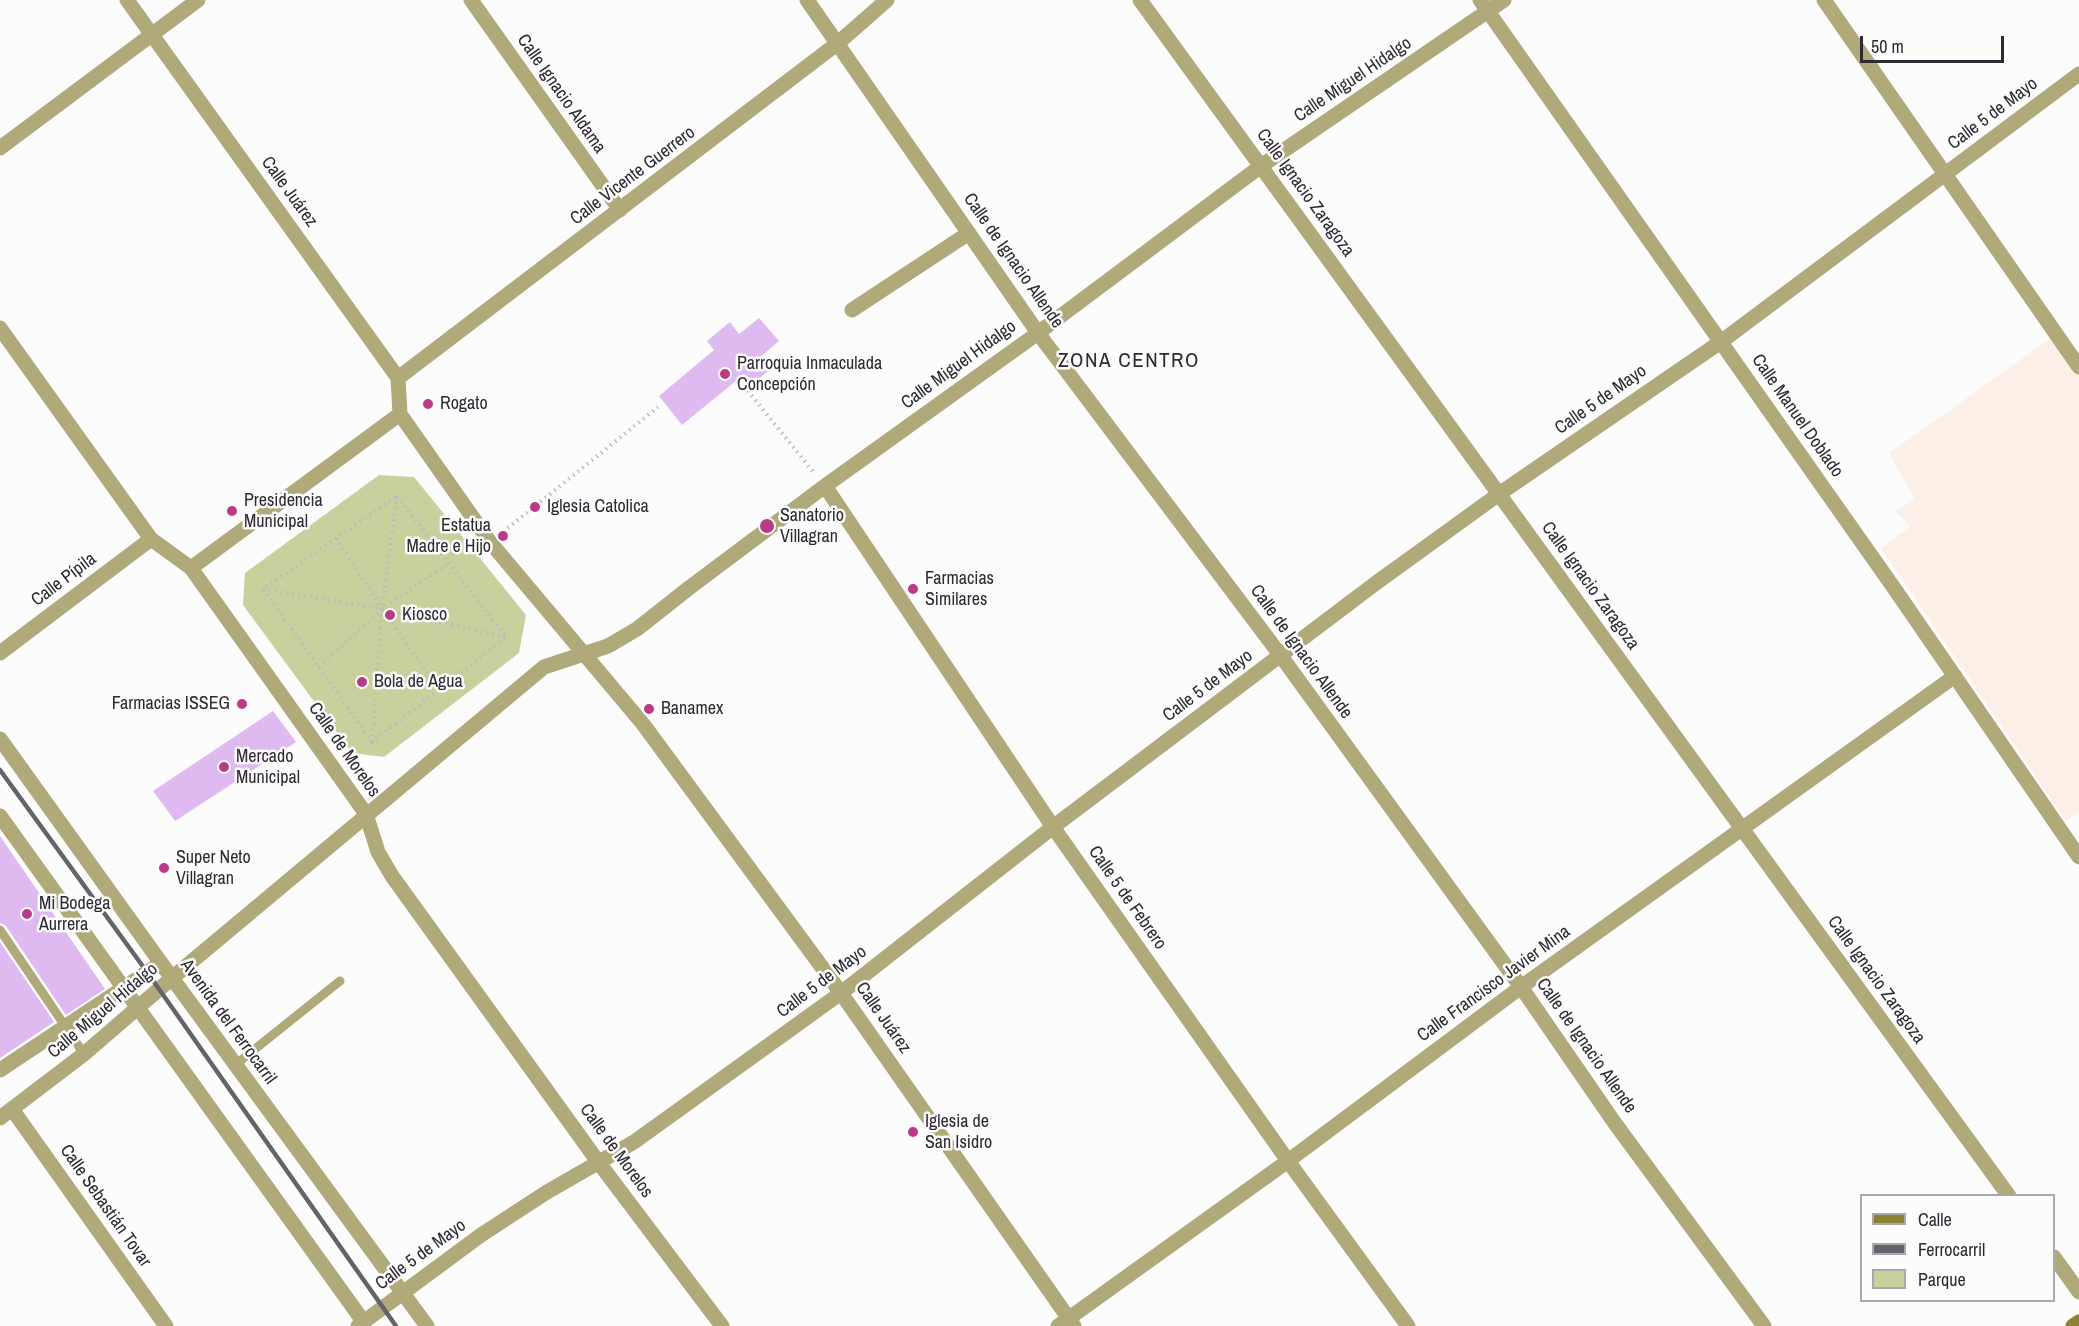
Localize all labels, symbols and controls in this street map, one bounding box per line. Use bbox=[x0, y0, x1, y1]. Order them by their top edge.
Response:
scale bar bbox=[1863, 24, 2007, 62]
street label: Calle Ignacio Aldama bbox=[512, 30, 610, 158]
street label: Calle Miguel Hidalgo bbox=[1290, 33, 1416, 127]
text: 50 m bbox=[1871, 34, 1904, 59]
street label: Calle 5 de Mayo bbox=[1944, 73, 2042, 155]
street label: Calle Vicente Guerrero bbox=[566, 122, 700, 230]
street label: Calle Ignacio Zaragoza bbox=[1251, 125, 1359, 261]
street label: Calle Juárez bbox=[256, 152, 322, 232]
street label: Calle de Ignacio Allende bbox=[958, 189, 1068, 333]
street label: Calle Miguel Hidalgo bbox=[897, 316, 1021, 414]
district label: ZONA CENTRO bbox=[1058, 348, 1200, 374]
street label: Calle Manuel Doblado bbox=[1747, 350, 1847, 482]
place label: Parroquia Inmaculada Concepción bbox=[737, 353, 882, 395]
street label: Calle 5 de Mayo bbox=[1551, 361, 1651, 439]
marker: Parroquia Inmaculada Concepción bbox=[718, 367, 732, 381]
place label: Rogato bbox=[440, 393, 488, 415]
marker: Rogato bbox=[421, 397, 435, 411]
place label: Presidencia Municipal bbox=[244, 490, 323, 532]
place label: Iglesia Catolica bbox=[547, 496, 649, 518]
marker: Iglesia Catolica bbox=[528, 500, 542, 514]
marker: Presidencia Municipal bbox=[225, 504, 239, 518]
place label: Sanatorio Villagran bbox=[780, 505, 844, 548]
place label: Estatua Madre e Hijo bbox=[407, 515, 491, 558]
marker: Sanatorio Villagran bbox=[758, 517, 776, 535]
street label: Calle Ignacio Zaragoza bbox=[1536, 518, 1644, 654]
marker: Estatua Madre e Hijo bbox=[496, 529, 510, 543]
street label: Calle Pípila bbox=[27, 549, 101, 611]
place label: Farmacias Similares bbox=[925, 568, 994, 610]
street label: Calle de Ignacio Allende bbox=[1245, 581, 1357, 723]
marker: Farmacias Similares bbox=[906, 582, 920, 596]
place label: Kiosco bbox=[402, 604, 447, 626]
marker: Kiosco bbox=[383, 608, 397, 622]
street label: Calle 5 de Mayo bbox=[1159, 645, 1257, 727]
place label: Bola de Agua bbox=[374, 671, 463, 693]
marker: Bola de Agua bbox=[355, 675, 369, 689]
place label: Farmacias ISSEG bbox=[112, 693, 230, 715]
marker: Farmacias ISSEG bbox=[235, 697, 249, 711]
street label: Calle de Morelos bbox=[303, 698, 385, 802]
place label: Banamex bbox=[661, 698, 723, 720]
marker: Banamex bbox=[642, 702, 656, 716]
place label: Mercado Municipal bbox=[236, 746, 300, 789]
marker: Mercado Municipal bbox=[217, 760, 231, 774]
street label: Calle 5 de Febrero bbox=[1083, 842, 1171, 954]
place label: Super Neto Villagran bbox=[176, 847, 251, 890]
marker: Super Neto Villagran bbox=[157, 861, 171, 875]
place label: Mi Bodega Aurrera bbox=[39, 893, 110, 936]
marker: Mi Bodega Aurrera bbox=[20, 907, 34, 921]
street label: Calle Ignacio Zaragoza bbox=[1822, 912, 1930, 1048]
street label: Calle Francisco Javier Mina bbox=[1413, 921, 1575, 1047]
street label: Calle 5 de Mayo bbox=[773, 941, 871, 1023]
street label: Avenida del Ferrocarril bbox=[175, 955, 281, 1089]
street label: Calle Miguel Hidalgo bbox=[44, 959, 162, 1063]
street label: Calle de Ignacio Allende bbox=[1531, 974, 1641, 1118]
street label: Calle Juárez bbox=[851, 978, 915, 1058]
street label: Calle de Morelos bbox=[575, 1100, 657, 1202]
place label: Iglesia de San Isidro bbox=[925, 1111, 992, 1154]
marker: Iglesia de San Isidro bbox=[906, 1125, 920, 1139]
street label: Calle Sebastián Tovar bbox=[55, 1141, 155, 1271]
legend bbox=[1860, 1194, 2055, 1302]
text: Calle bbox=[1918, 1207, 1952, 1232]
street label: Calle 5 de Mayo bbox=[372, 1215, 470, 1295]
text: Ferrocarril bbox=[1918, 1237, 1985, 1262]
text: Parque bbox=[1918, 1267, 1966, 1292]

